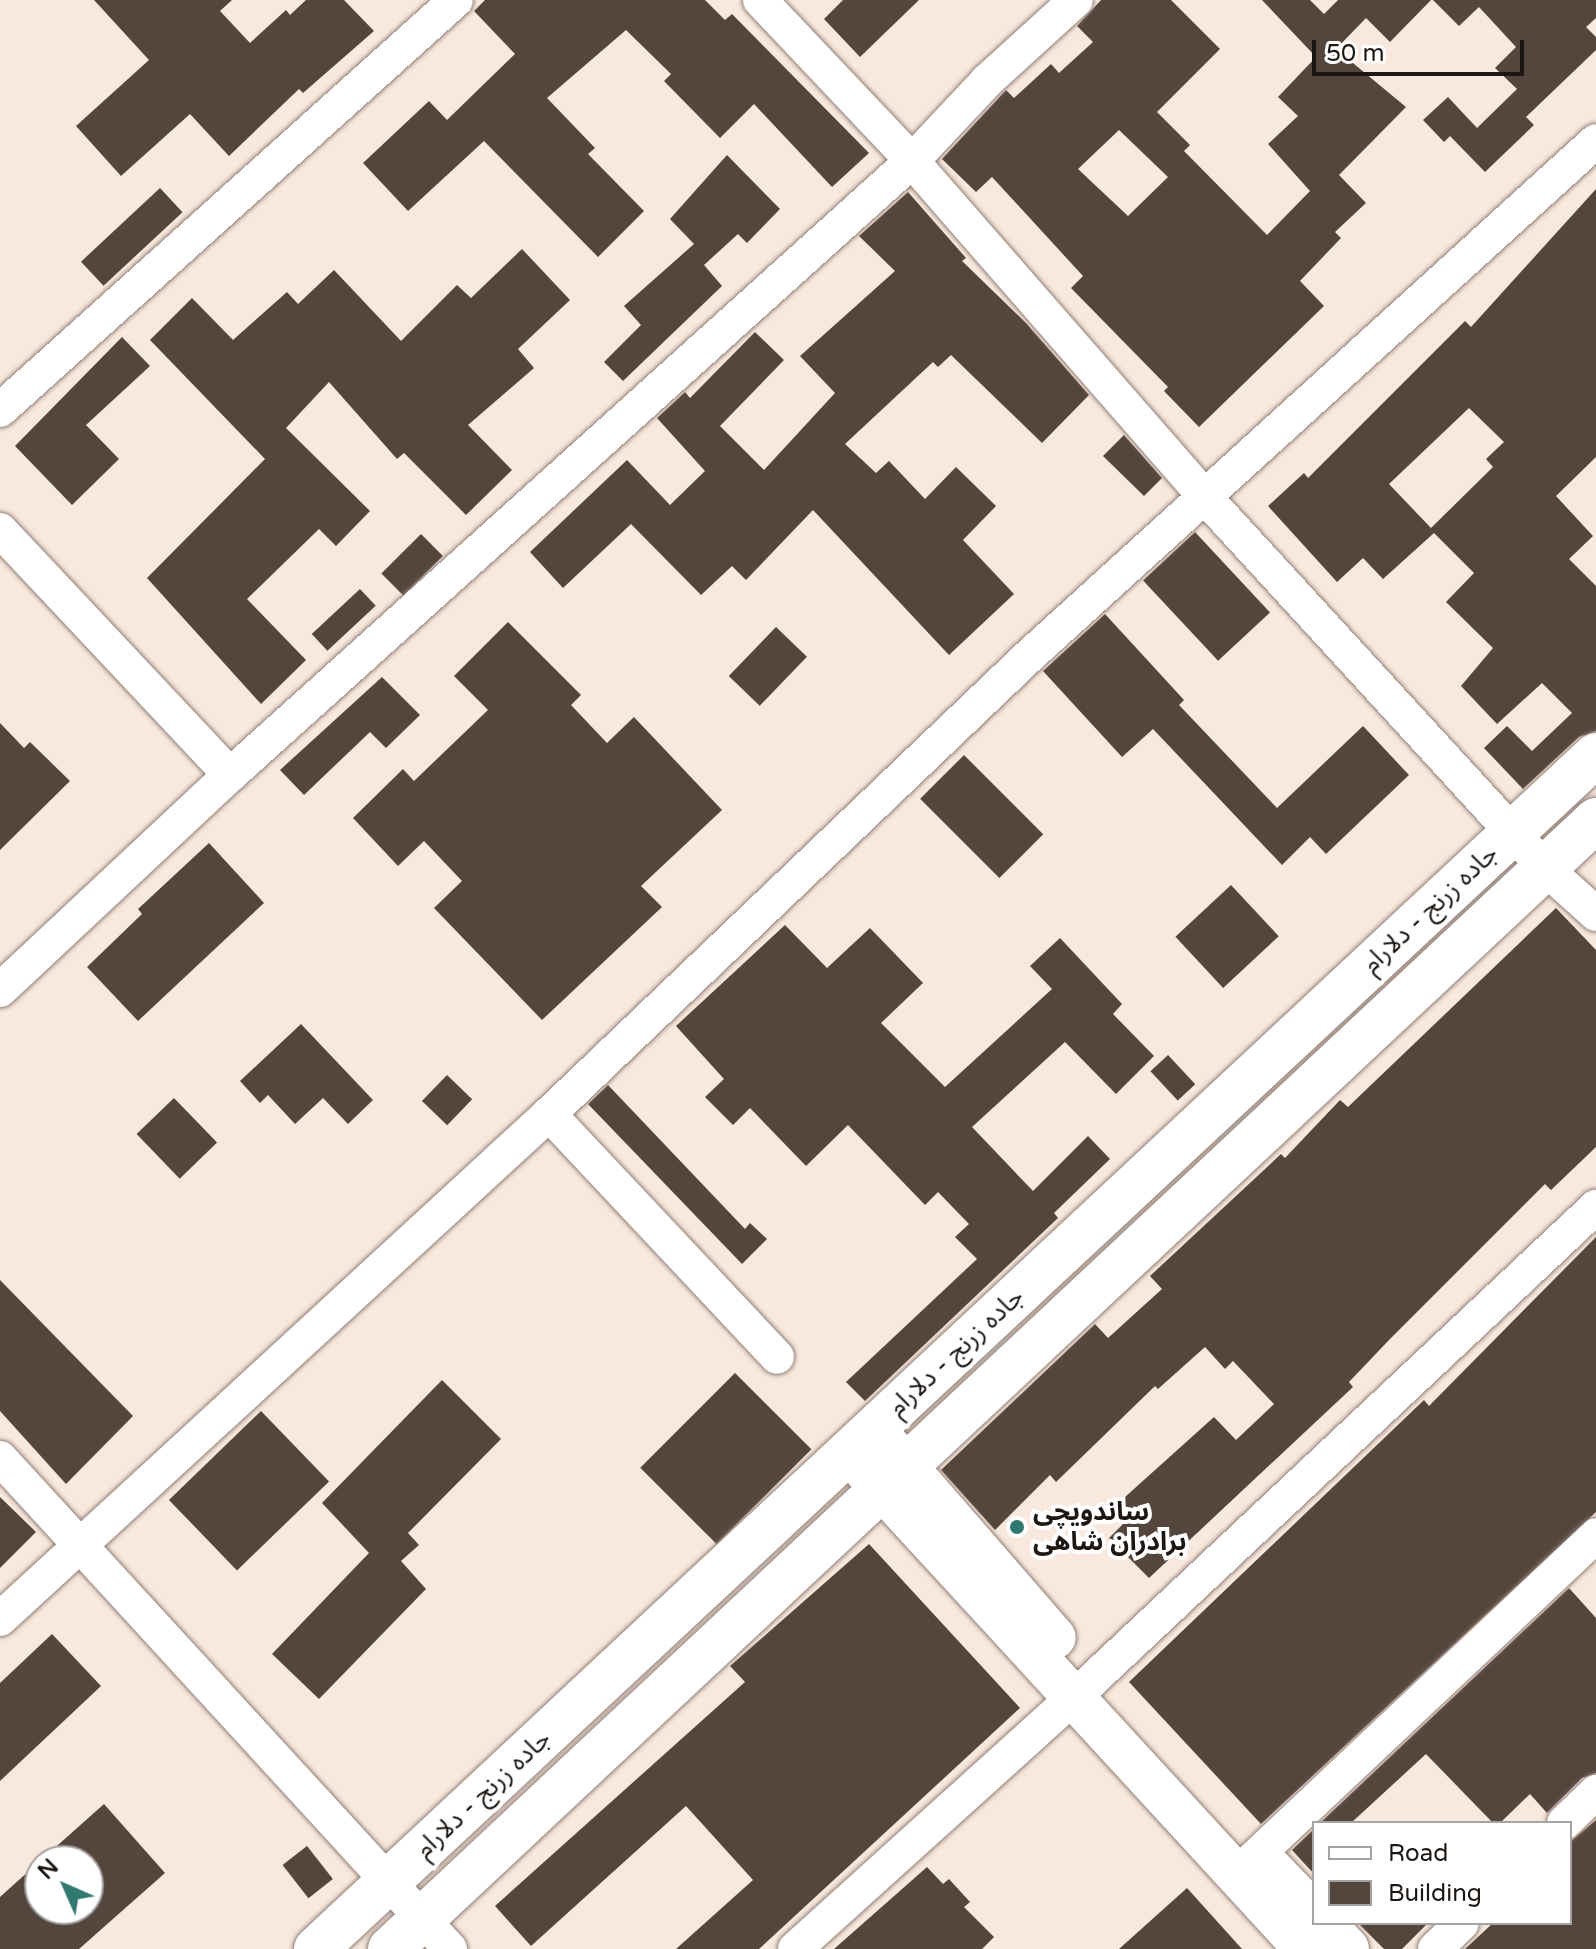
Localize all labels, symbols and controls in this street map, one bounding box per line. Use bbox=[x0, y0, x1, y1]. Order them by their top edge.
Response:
scale bar bbox=[1316, 24, 1528, 74]
text: 50 m bbox=[1326, 39, 1384, 68]
street label: جاده زرنج - دلارام bbox=[1356, 838, 1504, 980]
street label: جاده زرنج - دلارام bbox=[882, 1281, 1030, 1423]
place label: ساندویچی برادران شاهی bbox=[1033, 1496, 1186, 1558]
marker: ساندویچی برادران شاهی bbox=[1008, 1518, 1026, 1536]
street label: جاده زرنج - دلارام bbox=[409, 1723, 557, 1865]
legend bbox=[1312, 1821, 1572, 1925]
text: Road bbox=[1388, 1839, 1448, 1868]
north arrow bbox=[24, 1845, 104, 1925]
text: N bbox=[33, 1854, 64, 1885]
text: Building bbox=[1388, 1879, 1482, 1908]

